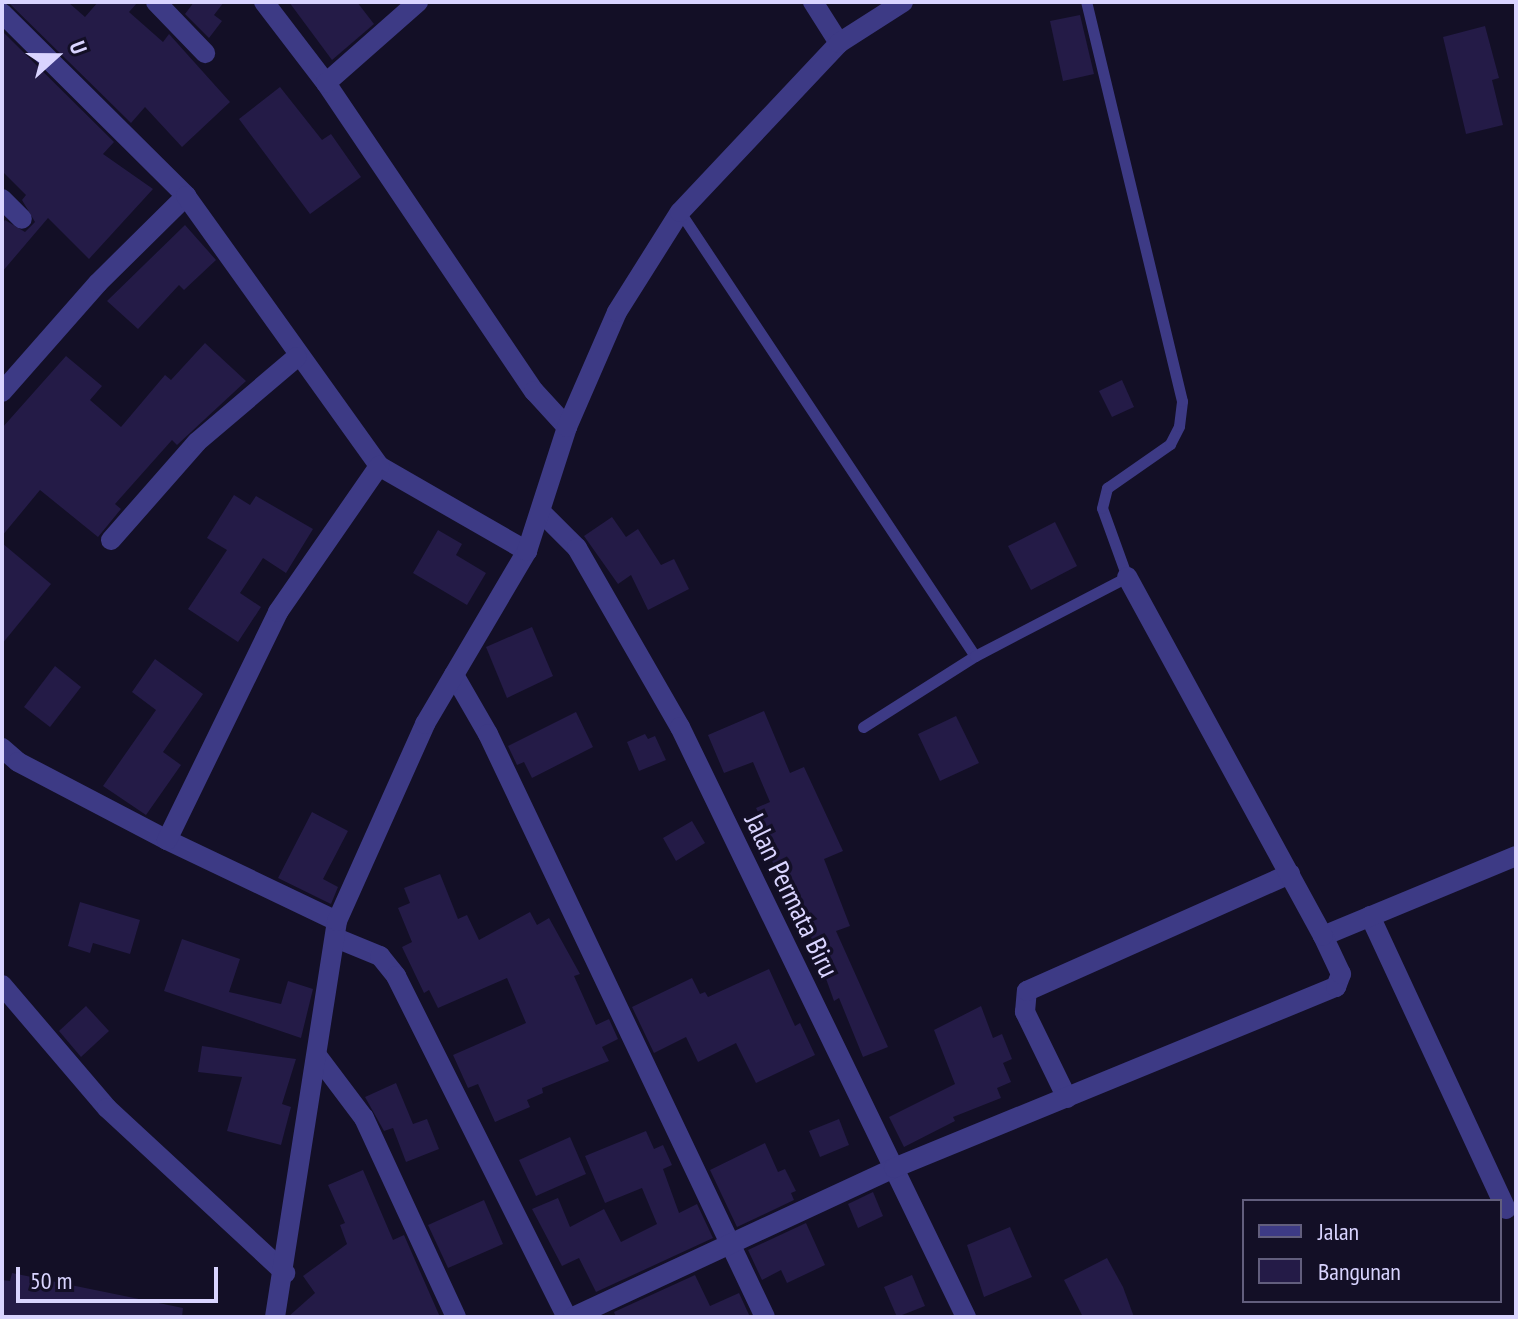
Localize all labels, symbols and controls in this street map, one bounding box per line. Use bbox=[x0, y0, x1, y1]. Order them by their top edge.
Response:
north arrow bbox=[16, 16, 96, 96]
text: U bbox=[63, 37, 94, 58]
street label: Jalan Permata Biru bbox=[738, 808, 846, 982]
legend bbox=[1242, 1199, 1502, 1303]
text: Jalan bbox=[1318, 1216, 1359, 1247]
scale bar bbox=[20, 1251, 222, 1301]
text: Bangunan bbox=[1318, 1256, 1401, 1287]
text: 50 m bbox=[30, 1265, 72, 1296]

